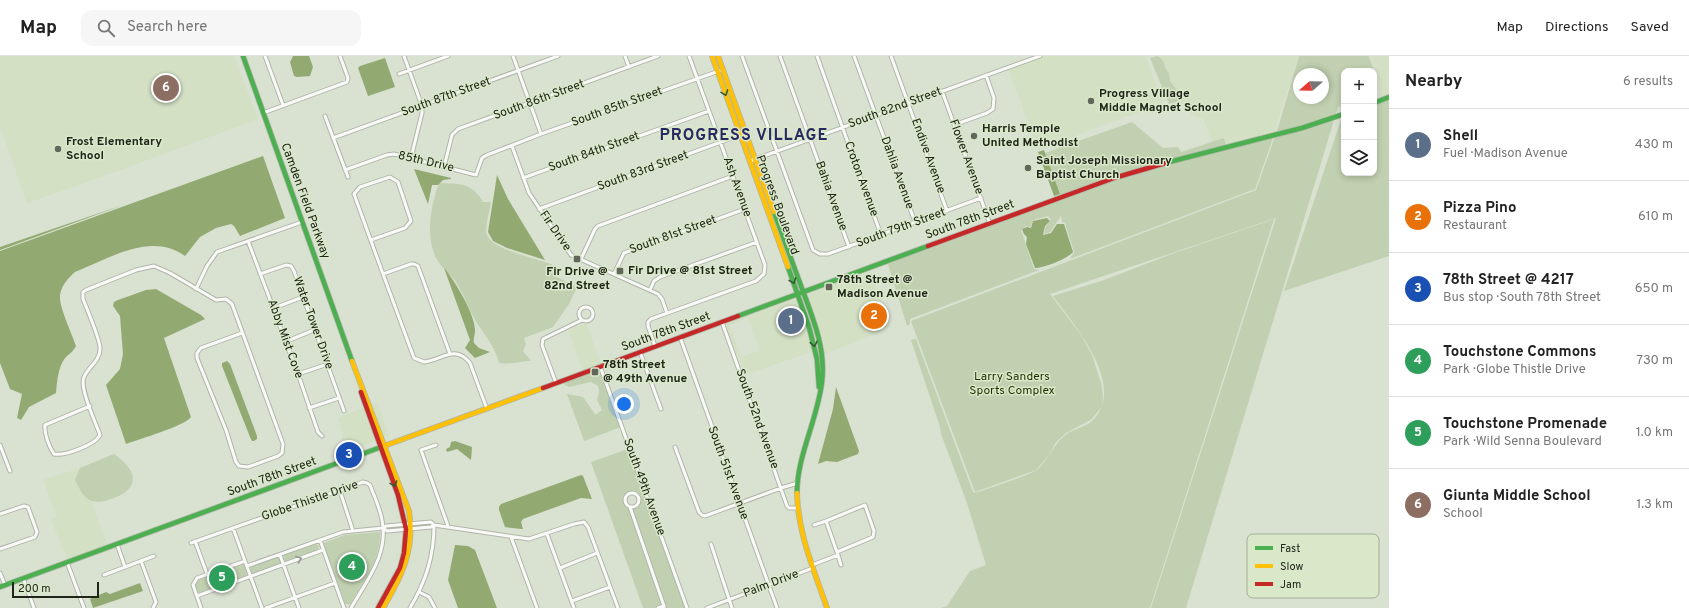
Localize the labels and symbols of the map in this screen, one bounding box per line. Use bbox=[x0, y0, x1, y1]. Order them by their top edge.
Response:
north arrow bbox=[1293, 68, 1329, 104]
pin: 6 bbox=[153, 73, 179, 103]
street label: South 87th Street bbox=[399, 73, 493, 121]
street label: South 86th Street bbox=[491, 76, 587, 124]
street label: South 85th Street bbox=[569, 83, 665, 131]
street label: South 82nd Street bbox=[846, 84, 944, 132]
place label: Progress Village Middle Magnet School bbox=[1099, 86, 1222, 116]
one-way arrow bbox=[721, 89, 729, 96]
marker: Progress Village Middle Magnet School bbox=[1086, 96, 1096, 106]
street label: Endive Avenue bbox=[907, 116, 949, 196]
street label: Flower Avenue bbox=[945, 117, 987, 197]
place label: Harris Temple United Methodist bbox=[982, 121, 1078, 151]
district label: PROGRESS VILLAGE bbox=[659, 126, 829, 146]
street label: South 84th Street bbox=[546, 128, 642, 176]
marker: Harris Temple United Methodist bbox=[969, 131, 979, 141]
place label: Frost Elementary School bbox=[66, 134, 162, 164]
street label: Dahlia Avenue bbox=[876, 135, 918, 211]
street label: Croton Avenue bbox=[840, 139, 882, 219]
street label: Camden Field Parkway bbox=[277, 141, 333, 261]
marker: Frost Elementary School bbox=[53, 144, 63, 154]
street label: South 83rd Street bbox=[595, 147, 691, 195]
street label: 85th Drive bbox=[396, 148, 456, 176]
street label: Progress Boulevard bbox=[752, 153, 802, 257]
place label: Saint Joseph Missionary Baptist Church bbox=[1036, 153, 1172, 183]
street label: Ash Avenue bbox=[719, 155, 755, 219]
street label: Bahia Avenue bbox=[811, 159, 851, 233]
marker: Saint Joseph Missionary Baptist Church bbox=[1023, 163, 1033, 173]
street label: South 78th Street bbox=[923, 196, 1017, 244]
street label: South 79th Street bbox=[854, 204, 948, 252]
street label: Fir Drive bbox=[535, 208, 575, 254]
street label: South 81st Street bbox=[627, 212, 719, 258]
marker: Fir Drive @ 82nd Street bbox=[572, 254, 582, 264]
place label: Fir Drive @ 81st Street bbox=[628, 263, 753, 279]
place label: Fir Drive @ 82nd Street bbox=[544, 264, 610, 294]
marker: Fir Drive @ 81st Street bbox=[615, 266, 625, 276]
place label: 78th Street @ Madison Avenue bbox=[837, 272, 928, 302]
street label: Water Tower Drive bbox=[289, 275, 337, 371]
one-way arrow bbox=[789, 277, 797, 284]
marker: 78th Street @ Madison Avenue bbox=[824, 282, 834, 292]
street label: Abby Mist Cove bbox=[263, 297, 307, 381]
pin: 2 bbox=[861, 301, 887, 331]
pin: 1 bbox=[778, 306, 804, 336]
street label: South 78th Street bbox=[619, 308, 713, 356]
one-way arrow bbox=[809, 341, 818, 348]
place label: 78th Street @ 49th Avenue bbox=[603, 357, 687, 387]
marker: 78th Street @ 49th Avenue bbox=[590, 367, 600, 377]
street label: South 52nd Avenue bbox=[731, 367, 783, 471]
park label: Larry Sanders Sports Complex bbox=[969, 369, 1055, 399]
your location bbox=[614, 394, 634, 414]
street label: South 51st Avenue bbox=[704, 424, 752, 522]
street label: South 49th Avenue bbox=[619, 436, 669, 538]
pin: 3 bbox=[336, 440, 362, 470]
street label: South 78th Street bbox=[225, 453, 319, 501]
street label: Globe Thistle Drive bbox=[260, 477, 360, 525]
one-way arrow bbox=[390, 480, 398, 487]
legend bbox=[1247, 534, 1379, 598]
text: Fast bbox=[1280, 542, 1300, 556]
pin: 4 bbox=[339, 552, 365, 582]
one-way arrow bbox=[296, 555, 303, 563]
text: Slow bbox=[1280, 560, 1303, 574]
pin: 5 bbox=[209, 563, 235, 593]
street label: Palm Drive bbox=[741, 566, 801, 602]
text: Jam bbox=[1280, 578, 1301, 592]
scale bar bbox=[12, 580, 99, 599]

